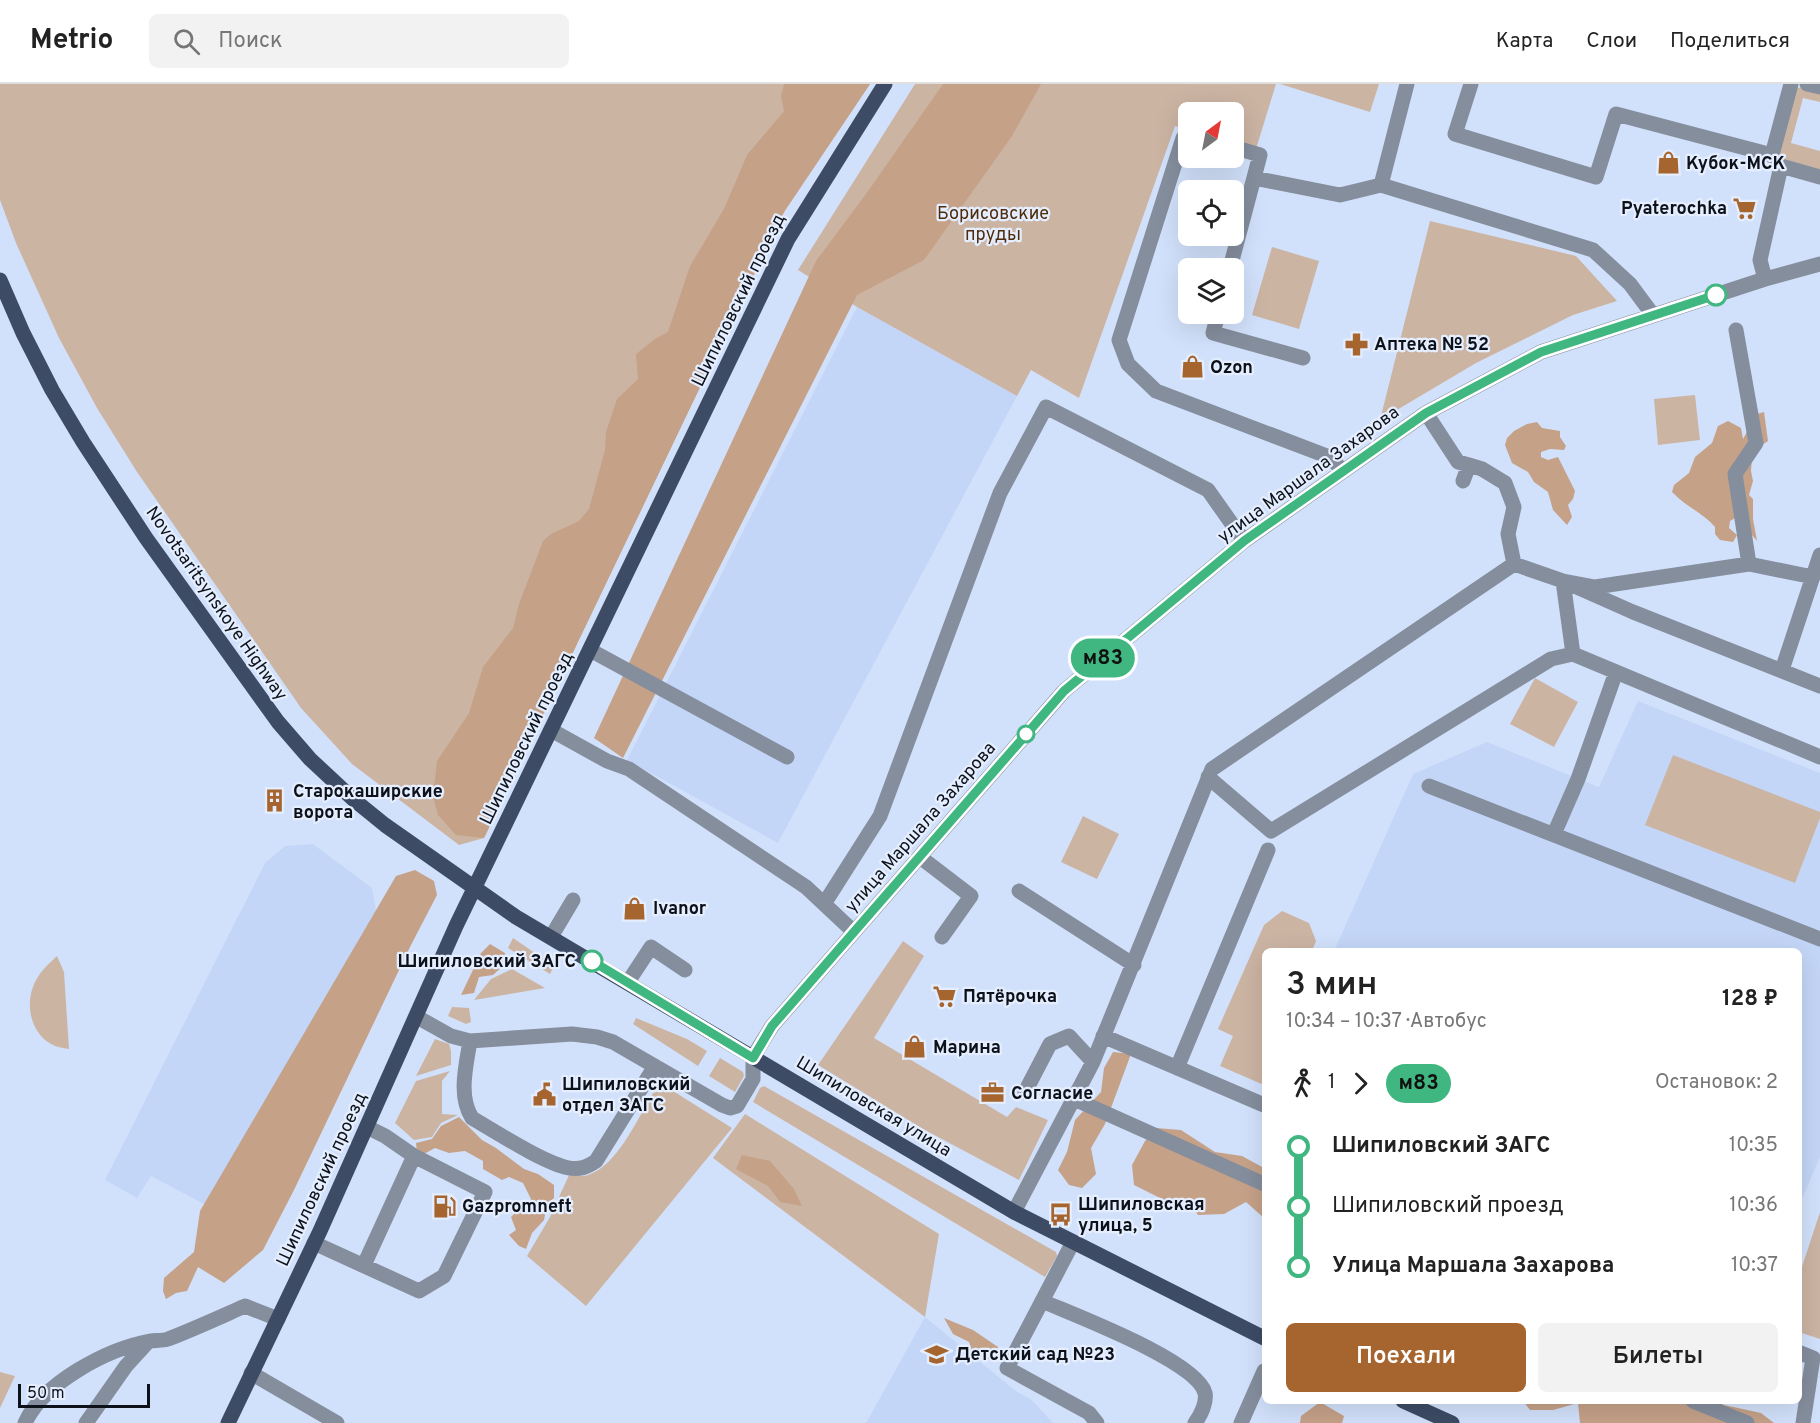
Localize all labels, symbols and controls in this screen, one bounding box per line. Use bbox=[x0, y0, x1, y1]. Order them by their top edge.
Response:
search box bbox=[149, 14, 569, 68]
text: Metrio bbox=[30, 23, 113, 59]
icon: search bbox=[170, 25, 203, 58]
text: Поиск bbox=[218, 28, 283, 55]
text: Карта bbox=[1496, 28, 1553, 55]
text: Слои bbox=[1586, 28, 1637, 55]
text: Поделиться bbox=[1670, 28, 1790, 55]
north arrow bbox=[1178, 102, 1244, 168]
map controls bbox=[1178, 102, 1244, 324]
shop icon: Кубок-МСК bbox=[1655, 150, 1681, 176]
place label: Кубок-МСК bbox=[1686, 153, 1785, 176]
button: locate bbox=[1178, 180, 1244, 246]
supermarket icon: Pyaterochka bbox=[1732, 195, 1758, 221]
place label: Pyaterochka bbox=[1621, 198, 1727, 221]
park label: Борисовские пруды bbox=[937, 203, 1049, 247]
street label: Шипиловский проезд bbox=[687, 210, 791, 391]
button: layers bbox=[1178, 258, 1244, 324]
unlabelled marker bbox=[1705, 284, 1727, 306]
pharmacy icon: Аптека № 52 bbox=[1343, 331, 1369, 357]
place label: Аптека № 52 bbox=[1374, 334, 1489, 357]
shop icon: Ozon bbox=[1179, 354, 1205, 380]
place label: Ozon bbox=[1210, 357, 1253, 380]
street label: улица Маршала Захарова bbox=[1214, 402, 1404, 549]
street label: Novotsaritsynskoye Highway bbox=[140, 502, 292, 706]
line badge: м83 bbox=[1068, 638, 1138, 678]
text: м83 bbox=[1083, 645, 1123, 672]
street label: Шипиловский проезд bbox=[475, 648, 579, 829]
unlabelled marker bbox=[1017, 725, 1035, 743]
street label: улица Маршала Захарова bbox=[841, 738, 1002, 918]
place label: Старокаширские ворота bbox=[293, 781, 443, 825]
building icon: Старокаширские ворота bbox=[262, 788, 288, 814]
shop icon: Ivanor bbox=[622, 895, 648, 921]
place label: Ivanor bbox=[653, 898, 707, 921]
marker: Шипиловский ЗАГС bbox=[581, 950, 603, 972]
place label: Шипиловский ЗАГС bbox=[397, 951, 576, 974]
text: 3 мин bbox=[1286, 965, 1377, 1007]
supermarket icon: Пятёрочка bbox=[932, 983, 958, 1009]
place label: Пятёрочка bbox=[963, 986, 1057, 1009]
text: 128 ₽ bbox=[1722, 986, 1778, 1013]
text: 10:34 – 10:37 · Автобус bbox=[1286, 1009, 1487, 1035]
shop icon: Марина bbox=[902, 1034, 928, 1060]
place label: Марина bbox=[933, 1037, 1001, 1060]
street label: Шипиловская улица bbox=[791, 1052, 955, 1163]
icon: walk bbox=[1286, 1067, 1319, 1100]
icon: forward bbox=[1344, 1067, 1377, 1100]
text: 1 bbox=[1328, 1070, 1335, 1096]
text: м83 bbox=[1398, 1070, 1439, 1097]
text: Остановок: 2 bbox=[1655, 1070, 1778, 1096]
place label: Шипиловский отдел ЗАГС bbox=[562, 1074, 690, 1118]
office icon: Согласие bbox=[980, 1080, 1006, 1106]
public building icon: Шипиловский отдел ЗАГС bbox=[531, 1081, 557, 1107]
place label: Согласие bbox=[1011, 1083, 1093, 1106]
street label: Шипиловский проезд bbox=[272, 1089, 373, 1270]
text: Шипиловский ЗАГС bbox=[1332, 1133, 1550, 1160]
text: 10:35 bbox=[1729, 1133, 1778, 1159]
fuel station icon: Gazpromneft bbox=[431, 1193, 457, 1219]
text: Шипиловский проезд bbox=[1332, 1193, 1564, 1220]
text: 10:36 bbox=[1729, 1193, 1778, 1219]
place label: Шипиловская улица, 5 bbox=[1078, 1194, 1205, 1238]
place label: Gazpromneft bbox=[462, 1196, 572, 1219]
bus stop icon: Шипиловская улица, 5 bbox=[1047, 1201, 1073, 1227]
text: Улица Маршала Захарова bbox=[1332, 1253, 1614, 1280]
text: 10:37 bbox=[1731, 1253, 1778, 1279]
button: Поехали bbox=[1286, 1323, 1526, 1392]
button: Билеты bbox=[1538, 1323, 1778, 1392]
school or university icon: Детский сад №23 bbox=[924, 1341, 950, 1367]
place label: Детский сад №23 bbox=[955, 1344, 1115, 1367]
scale bar bbox=[18, 1381, 150, 1408]
text: 50 m bbox=[27, 1384, 65, 1404]

